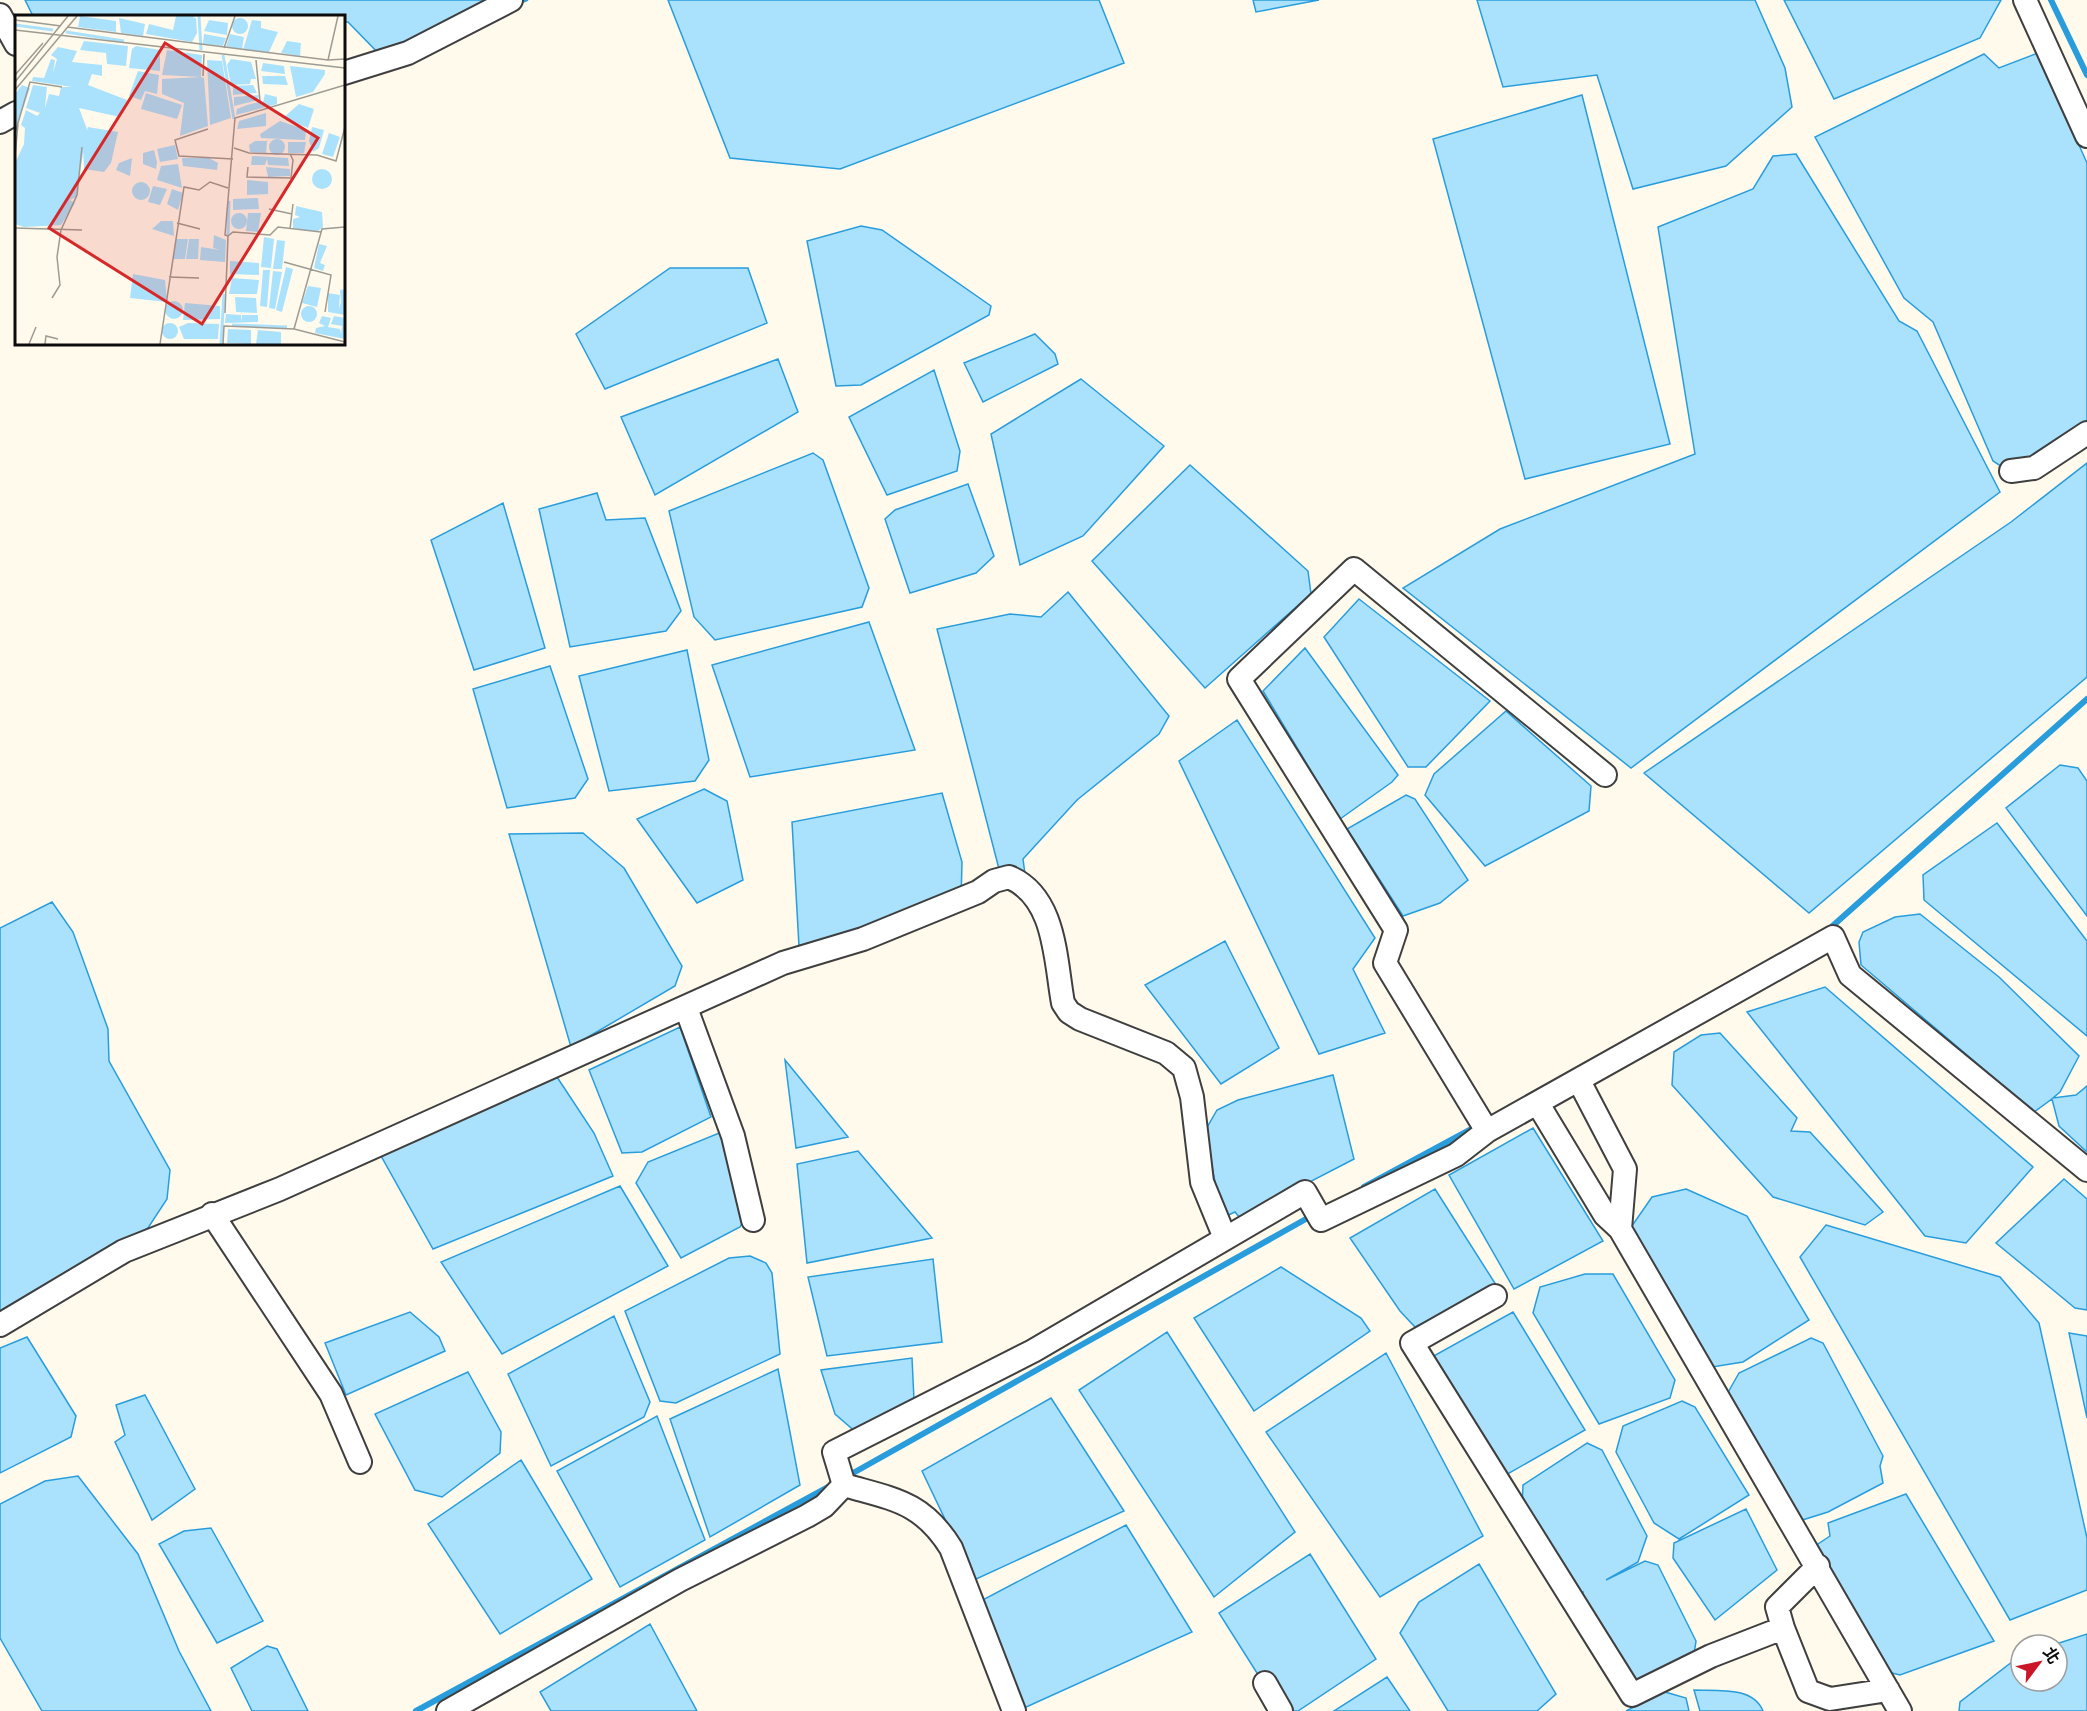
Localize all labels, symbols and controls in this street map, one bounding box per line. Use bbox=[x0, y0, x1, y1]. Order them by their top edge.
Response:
inset map bbox=[15, 15, 345, 345]
north arrow bbox=[2009, 1633, 2069, 1693]
text: 北 bbox=[2039, 1643, 2064, 1667]

